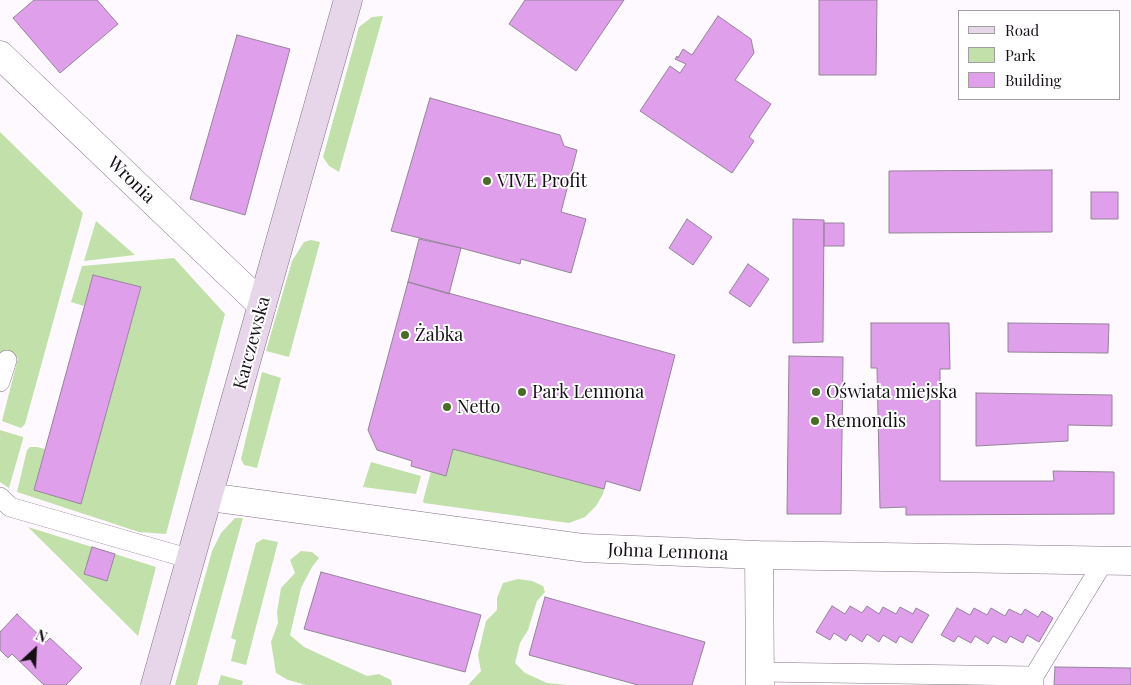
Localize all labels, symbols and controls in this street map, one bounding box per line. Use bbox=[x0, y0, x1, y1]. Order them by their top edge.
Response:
legend bbox=[958, 10, 1121, 100]
text: Road bbox=[1005, 20, 1039, 40]
text: Park bbox=[1005, 45, 1036, 65]
text: Building bbox=[1005, 70, 1061, 90]
street label: Wronia bbox=[103, 152, 159, 208]
place label: VIVE Profit bbox=[497, 170, 587, 192]
marker: VIVE Profit bbox=[481, 175, 493, 187]
street label: Karczewska bbox=[229, 294, 275, 392]
place label: Żabka bbox=[415, 324, 463, 346]
marker: Żabka bbox=[399, 329, 411, 341]
place label: Park Lennona bbox=[532, 381, 644, 403]
place label: Oświata miejska bbox=[826, 381, 957, 403]
marker: Park Lennona bbox=[516, 386, 528, 398]
marker: Oświata miejska bbox=[810, 386, 822, 398]
place label: Netto bbox=[457, 396, 500, 418]
marker: Netto bbox=[441, 401, 453, 413]
place label: Remondis bbox=[825, 410, 906, 432]
marker: Remondis bbox=[809, 415, 821, 427]
street label: Johna Lennona bbox=[607, 539, 729, 565]
north arrow bbox=[10, 625, 60, 675]
text: N bbox=[33, 625, 50, 647]

